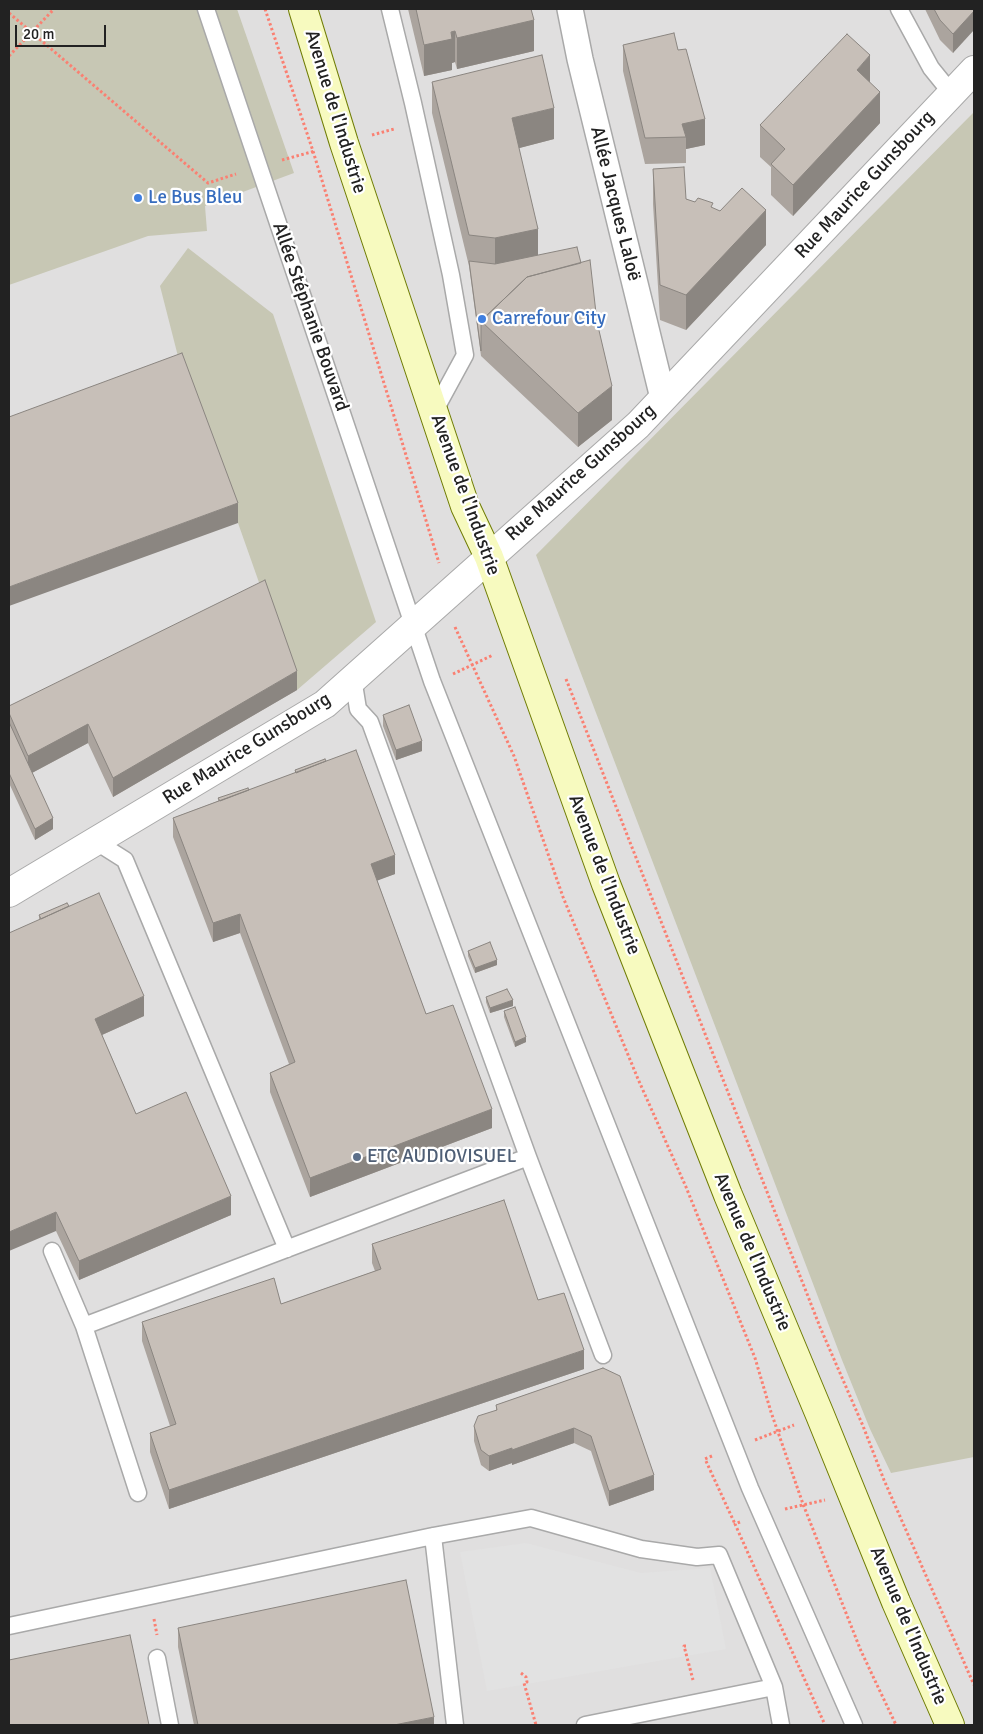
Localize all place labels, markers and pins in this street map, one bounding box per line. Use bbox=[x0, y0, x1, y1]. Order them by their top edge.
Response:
place label: Le Bus Bleu bbox=[148, 187, 242, 209]
marker: Le Bus Bleu bbox=[132, 192, 144, 204]
place label: Carrefour City bbox=[492, 308, 606, 330]
marker: Carrefour City bbox=[476, 313, 488, 325]
place label: ETC AUDIOVISUEL bbox=[367, 1146, 517, 1168]
marker: ETC AUDIOVISUEL bbox=[351, 1151, 363, 1163]

